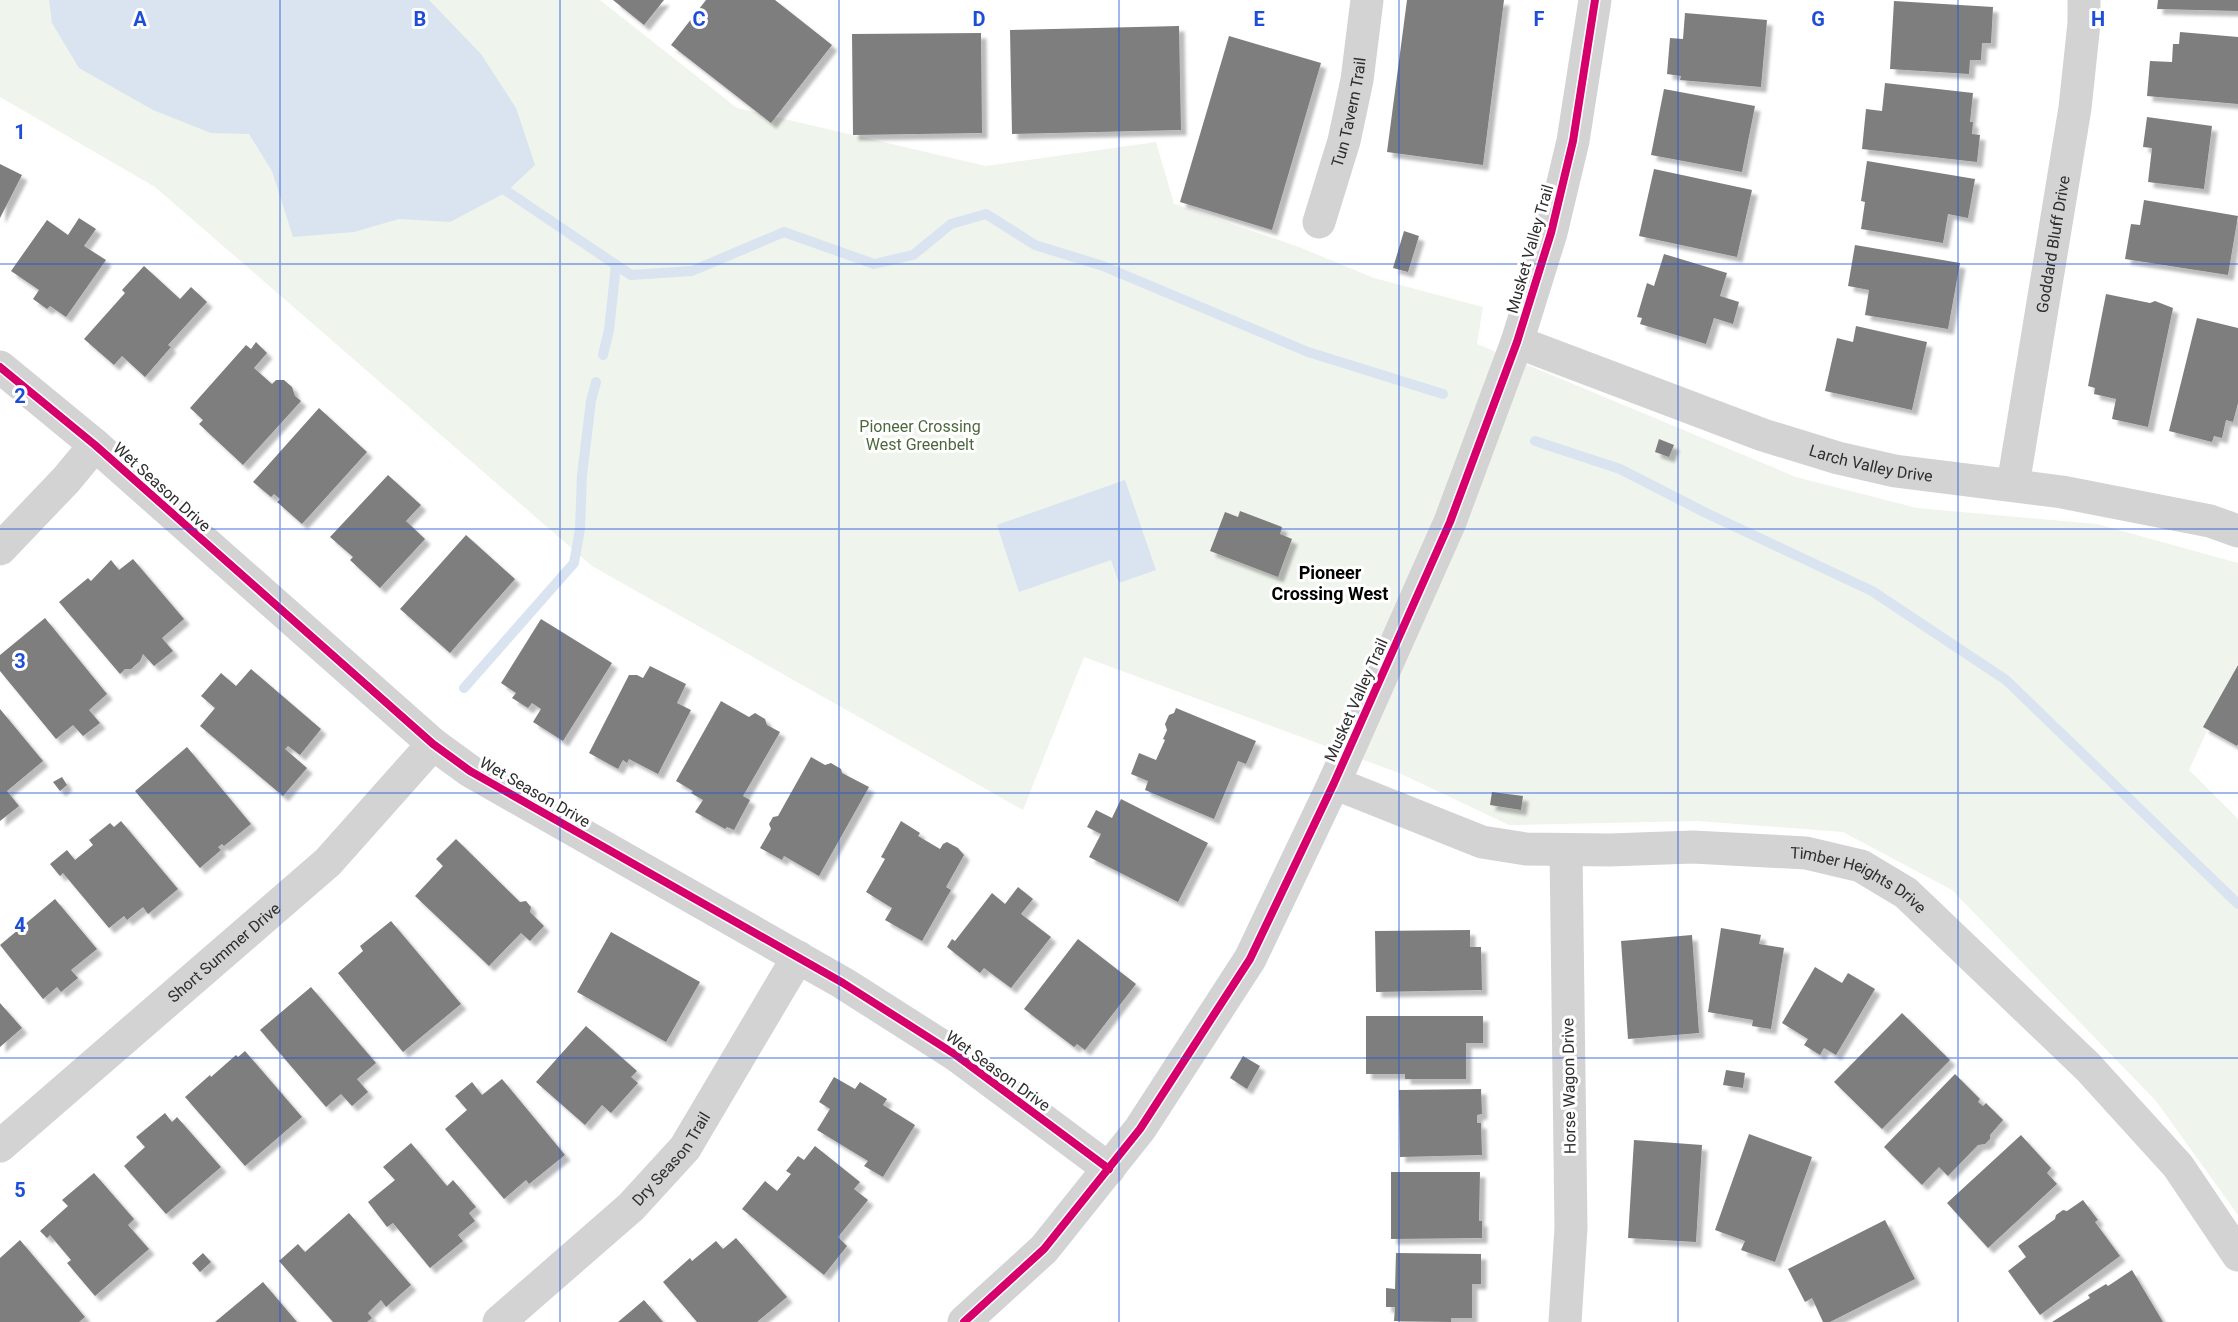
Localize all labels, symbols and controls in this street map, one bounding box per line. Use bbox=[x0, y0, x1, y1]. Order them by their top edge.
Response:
text: A bbox=[133, 7, 147, 31]
text: B bbox=[414, 7, 426, 31]
text: C bbox=[692, 7, 706, 31]
text: D bbox=[973, 7, 986, 31]
text: E bbox=[1253, 7, 1265, 31]
text: F bbox=[1534, 7, 1545, 31]
text: G bbox=[1811, 7, 1825, 31]
text: H bbox=[2091, 7, 2105, 31]
street label: Tun Tavern Trail bbox=[1327, 56, 1369, 169]
text: 1 bbox=[14, 120, 26, 144]
street label: Goddard Bluff Drive bbox=[2032, 174, 2073, 314]
street label: Musket Valley Trail bbox=[1503, 182, 1557, 316]
text: 2 bbox=[14, 384, 26, 408]
park label: Pioneer Crossing West Greenbelt bbox=[859, 417, 981, 454]
street label: Wet Season Drive bbox=[109, 438, 215, 536]
street label: Larch Valley Drive bbox=[1807, 440, 1934, 485]
district label: Pioneer Crossing West bbox=[1272, 562, 1388, 604]
street label: Musket Valley Trail bbox=[1320, 635, 1392, 765]
text: 3 bbox=[14, 649, 26, 673]
street label: Wet Season Drive bbox=[476, 753, 594, 831]
street label: Timber Heights Drive bbox=[1790, 843, 1930, 917]
street label: Short Summer Drive bbox=[164, 898, 284, 1006]
text: 4 bbox=[14, 913, 26, 937]
street label: Horse Wagon Drive bbox=[1558, 1018, 1580, 1154]
street label: Wet Season Drive bbox=[942, 1027, 1054, 1115]
street label: Dry Season Trail bbox=[628, 1108, 714, 1209]
text: 5 bbox=[14, 1178, 26, 1202]

